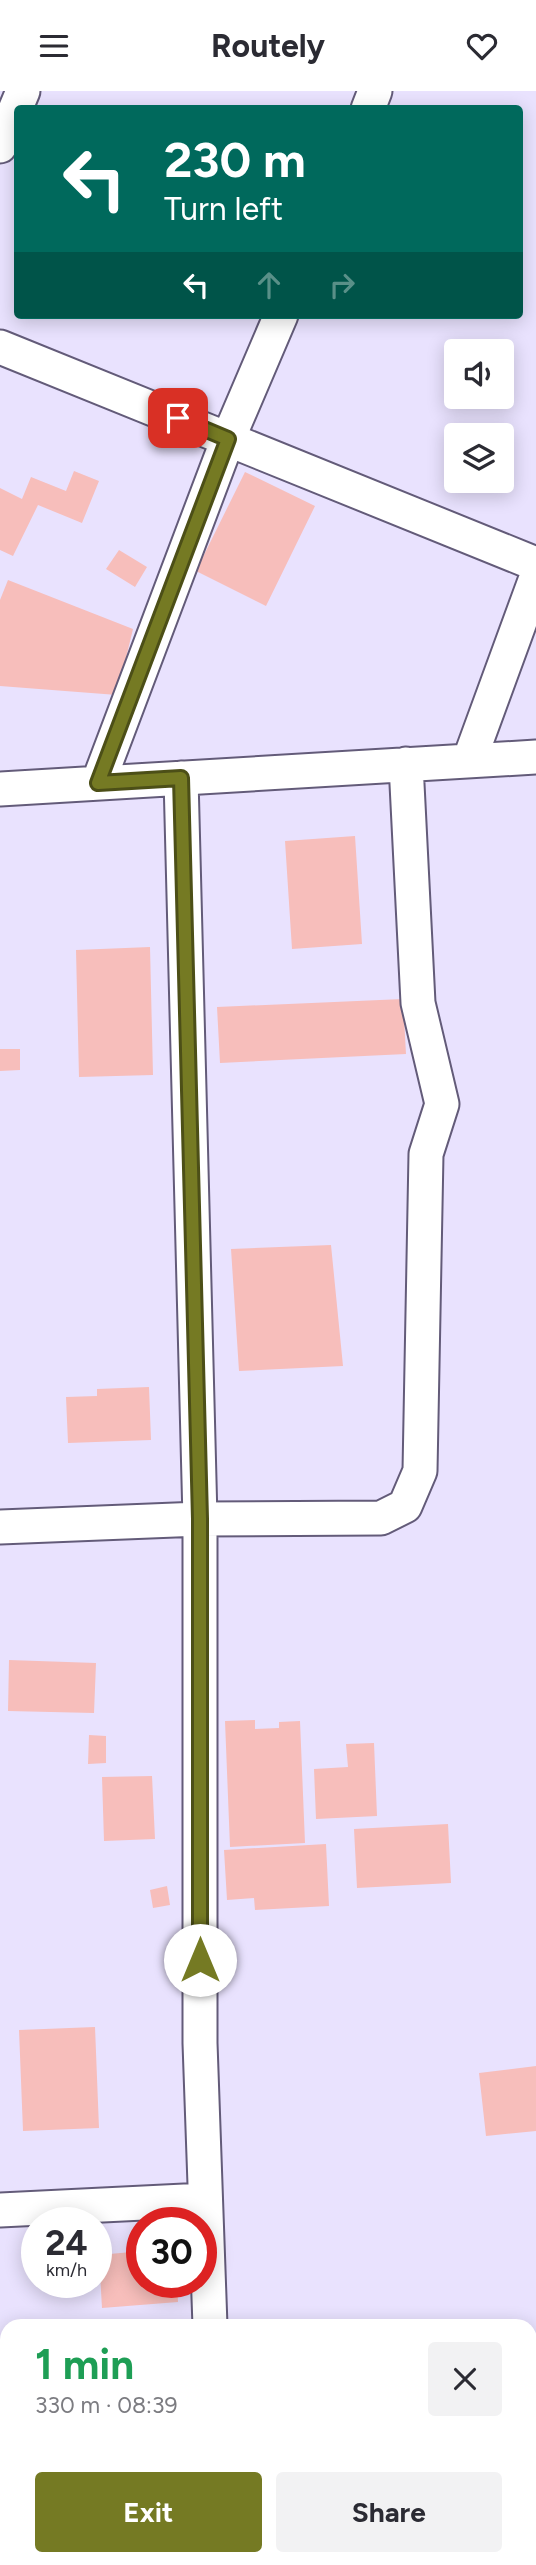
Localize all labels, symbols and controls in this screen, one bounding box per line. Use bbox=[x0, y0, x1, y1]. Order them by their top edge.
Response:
icon: menu bbox=[35, 27, 73, 65]
text: Routely bbox=[211, 27, 325, 65]
icon: heart bbox=[463, 27, 501, 65]
text: 230 m bbox=[164, 130, 306, 189]
icon: left bbox=[49, 133, 140, 224]
text: Turn left bbox=[164, 190, 283, 228]
icon: left bbox=[177, 266, 215, 304]
icon: ahead bbox=[250, 266, 288, 304]
icon: right bbox=[323, 266, 361, 304]
map controls bbox=[444, 339, 514, 493]
button: sound bbox=[444, 339, 514, 409]
pin bbox=[148, 388, 208, 448]
icon: arrive bbox=[159, 399, 197, 437]
button: layers bbox=[444, 423, 514, 493]
position arrow bbox=[163, 1923, 237, 1997]
speed limit sign: 30 bbox=[126, 2207, 217, 2298]
text: 24 bbox=[45, 2222, 88, 2264]
text: km/h bbox=[46, 2259, 87, 2281]
text: 1 min bbox=[35, 2339, 134, 2390]
button: close bbox=[428, 2342, 502, 2416]
text: 330 m · 08:39 bbox=[35, 2391, 177, 2419]
button: Exit bbox=[35, 2472, 262, 2552]
button: Share bbox=[276, 2472, 502, 2552]

